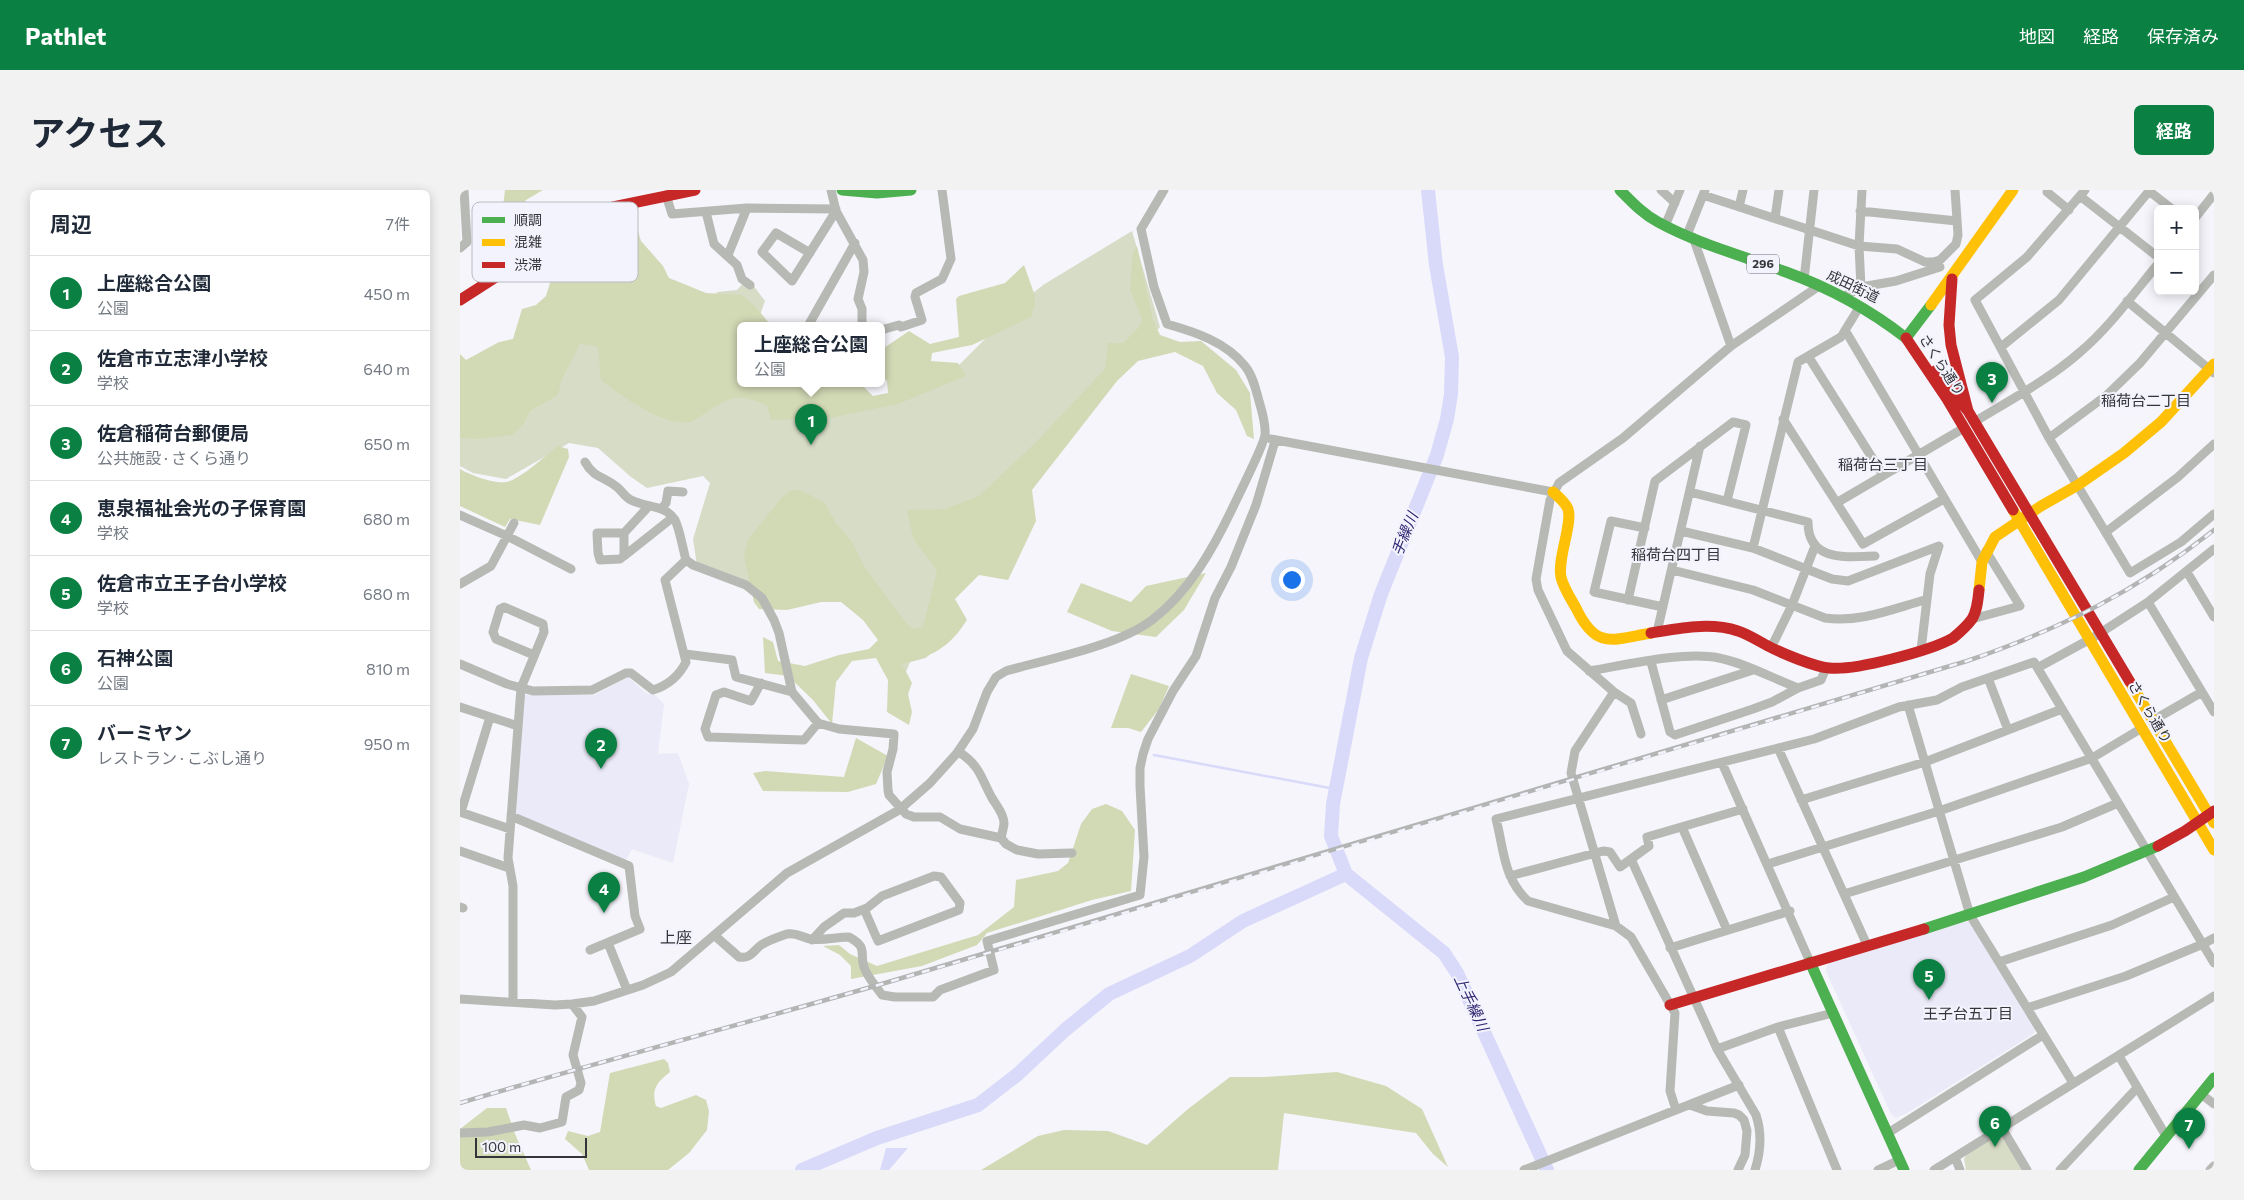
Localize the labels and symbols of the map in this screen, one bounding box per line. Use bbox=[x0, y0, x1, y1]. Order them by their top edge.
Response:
legend bbox=[472, 202, 638, 282]
text: 順調 bbox=[514, 211, 542, 228]
text: 混雑 bbox=[514, 233, 542, 250]
road number: 296 bbox=[1747, 254, 1779, 274]
text: 渋滞 bbox=[514, 256, 542, 273]
street label: 成田街道 bbox=[1824, 266, 1882, 305]
street label: さくら通り bbox=[1916, 331, 1969, 399]
pin: 3 bbox=[1976, 362, 2008, 403]
district label: 稲荷台二丁目 bbox=[2101, 391, 2191, 409]
pin: 1 bbox=[795, 404, 827, 445]
district label: 稲荷台三丁目 bbox=[1838, 455, 1928, 473]
water label: 手繰川 bbox=[1387, 508, 1422, 558]
district label: 稲荷台四丁目 bbox=[1631, 545, 1721, 563]
your location bbox=[1279, 567, 1305, 593]
street label: さくら通り bbox=[2125, 677, 2176, 746]
pin: 2 bbox=[585, 728, 617, 769]
pin: 4 bbox=[588, 872, 620, 913]
district label: 上座 bbox=[660, 927, 692, 946]
pin: 5 bbox=[1913, 959, 1945, 1000]
water label: 上手繰川 bbox=[1451, 972, 1494, 1035]
district label: 王子台五丁目 bbox=[1923, 1004, 2013, 1022]
pin: 6 bbox=[1979, 1106, 2011, 1147]
pin: 7 bbox=[2173, 1108, 2205, 1149]
scale bar bbox=[475, 1135, 588, 1158]

